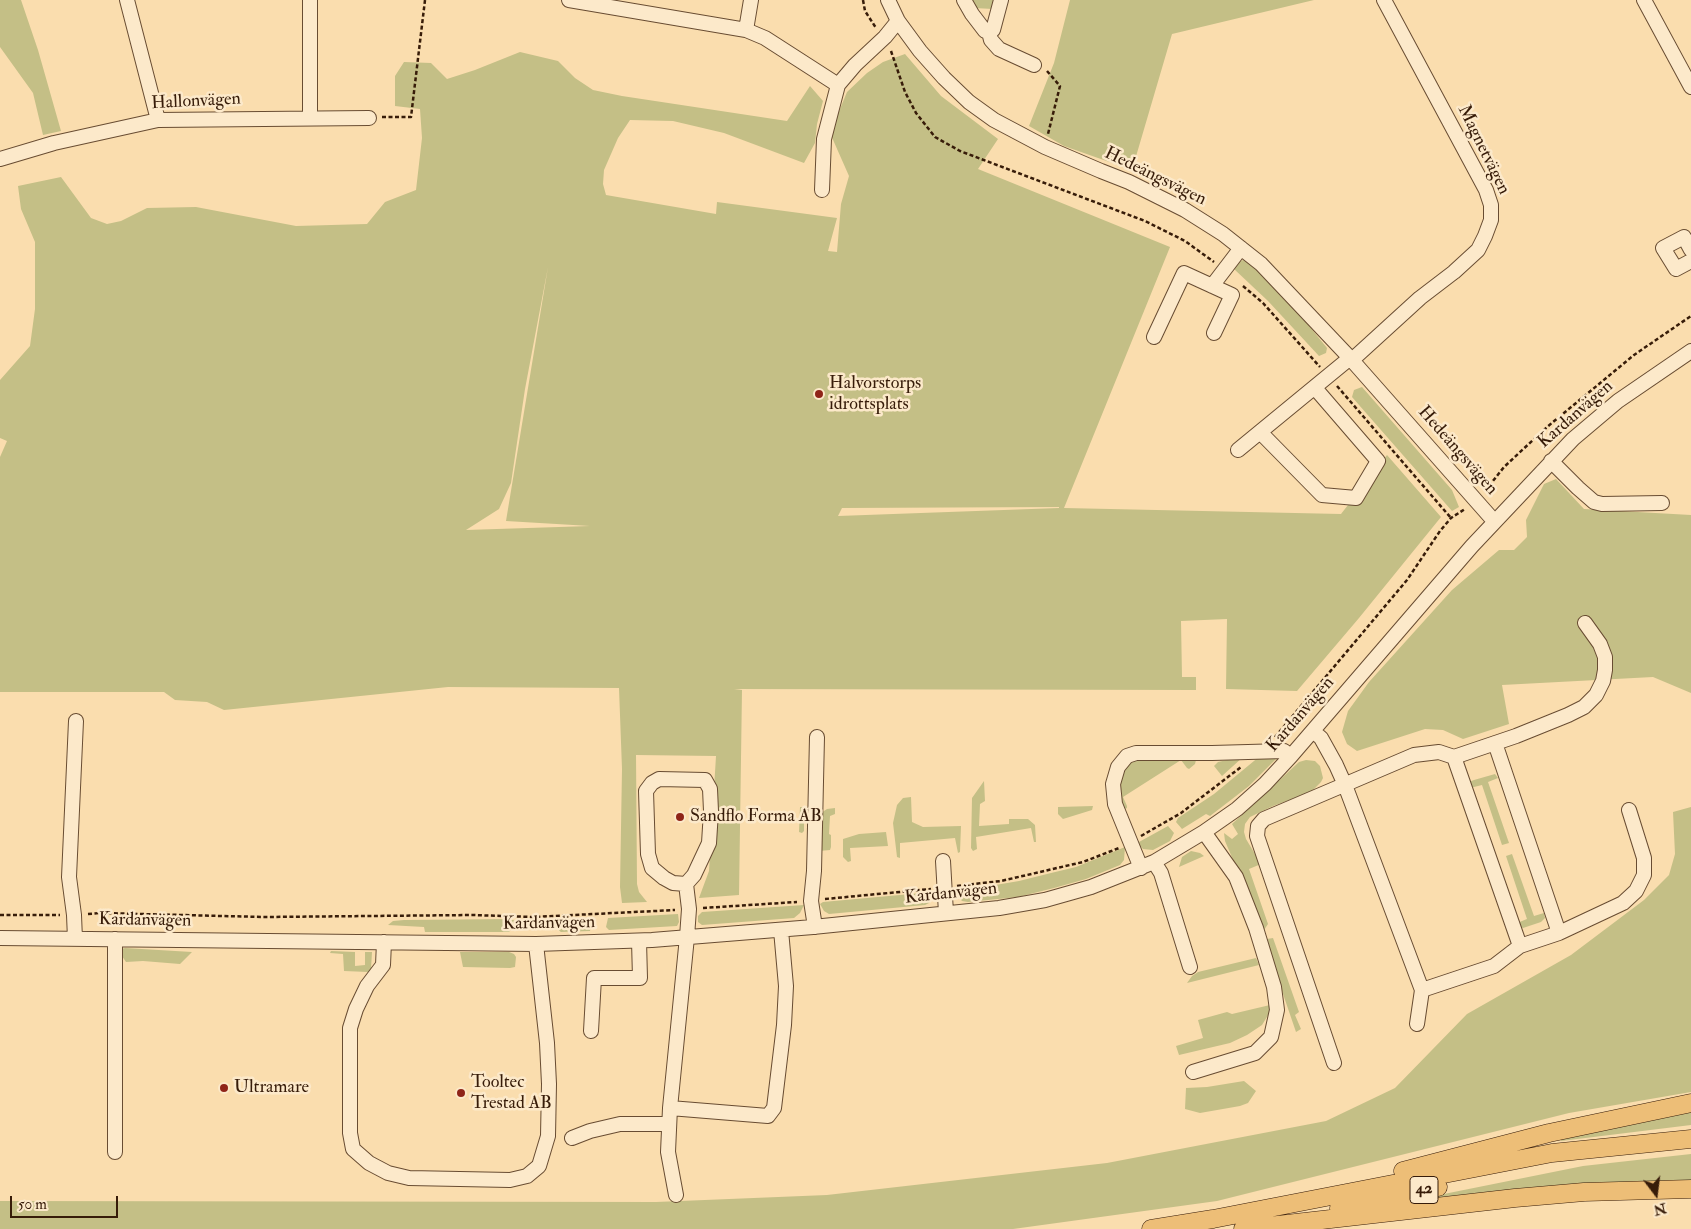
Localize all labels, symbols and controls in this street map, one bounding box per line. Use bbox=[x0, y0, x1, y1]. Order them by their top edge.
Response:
street label: Hallonvägen bbox=[151, 89, 241, 115]
street label: Magnetvägen bbox=[1452, 102, 1514, 198]
street label: Hedeängsvägen bbox=[1100, 143, 1210, 211]
place label: Halvorstorps idrottsplats bbox=[829, 373, 921, 416]
street label: Kardanvägen bbox=[1534, 376, 1618, 454]
marker: Halvorstorps idrottsplats bbox=[813, 388, 825, 400]
street label: Hedeängsvägen bbox=[1412, 402, 1502, 500]
street label: Kardanvägen bbox=[1262, 673, 1340, 757]
place label: Sandflo Forma AB bbox=[690, 806, 822, 828]
marker: Sandflo Forma AB bbox=[674, 811, 686, 823]
street label: Kardanvägen bbox=[904, 878, 998, 910]
street label: Kardanvägen bbox=[99, 909, 191, 933]
street label: Kardanvägen bbox=[503, 912, 595, 936]
place label: Tooltec Trestad AB bbox=[471, 1072, 552, 1114]
place label: Ultramare bbox=[234, 1077, 309, 1099]
marker: Ultramare bbox=[218, 1082, 230, 1094]
marker: Tooltec Trestad AB bbox=[455, 1087, 467, 1099]
north arrow bbox=[1631, 1169, 1681, 1219]
road number: 42 bbox=[1410, 1176, 1438, 1204]
scale bar bbox=[12, 1186, 120, 1218]
text: 50 m bbox=[18, 1195, 47, 1214]
text: N bbox=[1652, 1199, 1668, 1219]

